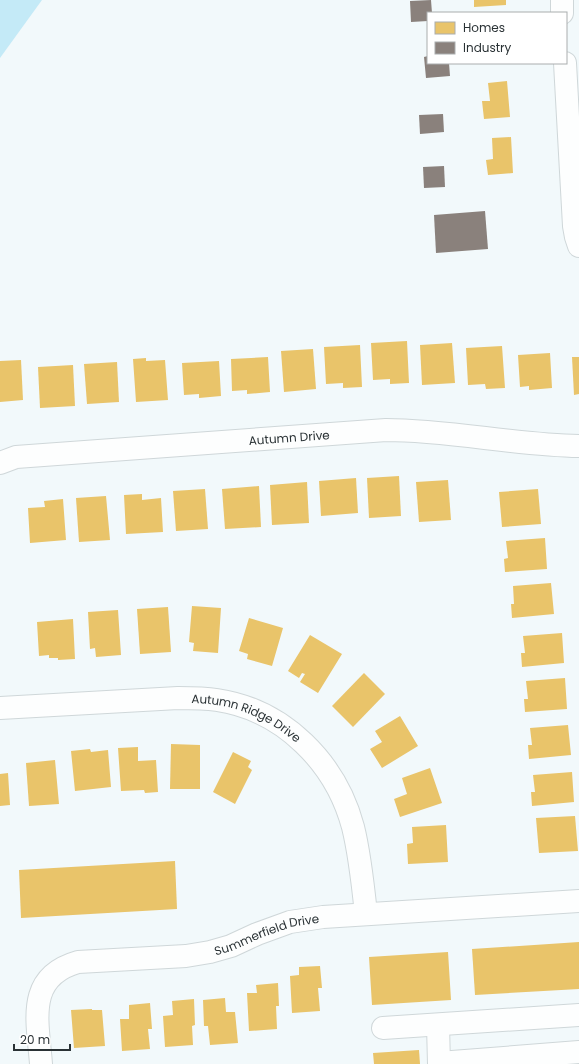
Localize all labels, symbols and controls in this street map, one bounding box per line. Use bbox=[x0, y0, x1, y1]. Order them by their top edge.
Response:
legend bbox=[427, 12, 567, 64]
text: Homes bbox=[463, 19, 505, 36]
text: Industry bbox=[463, 39, 512, 56]
street label: Autumn Drive bbox=[248, 426, 330, 448]
street label: Autumn Ridge Drive bbox=[191, 690, 305, 746]
street label: Summerfield Drive bbox=[212, 909, 320, 959]
scale bar bbox=[14, 1026, 70, 1052]
text: 20 m bbox=[20, 1031, 50, 1048]

